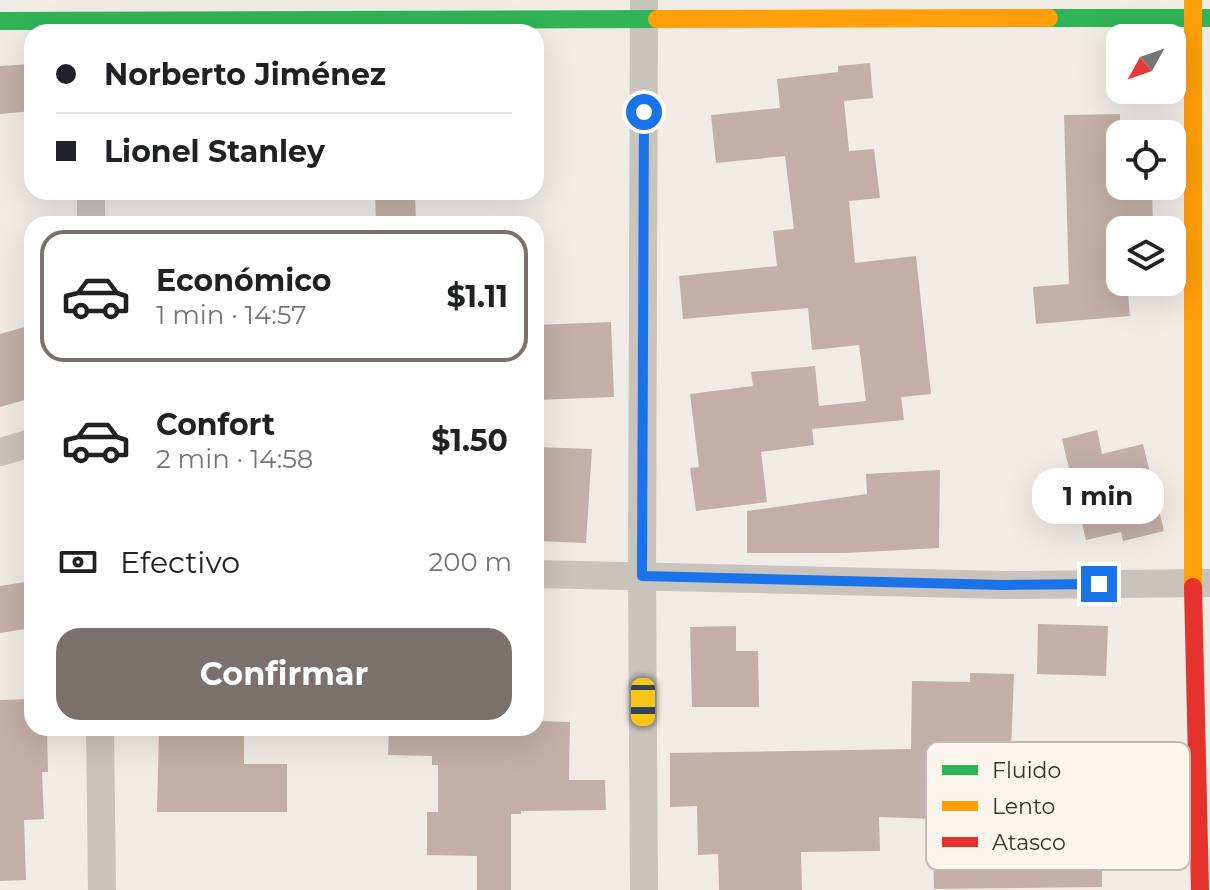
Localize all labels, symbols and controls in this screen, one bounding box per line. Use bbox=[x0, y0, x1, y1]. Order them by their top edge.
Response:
north arrow bbox=[1106, 24, 1186, 104]
map controls bbox=[1106, 24, 1186, 296]
text: Norberto Jiménez bbox=[104, 56, 386, 93]
route start bbox=[626, 94, 662, 130]
button: locate bbox=[1106, 120, 1186, 200]
text: Lionel Stanley bbox=[104, 133, 325, 170]
button: layers bbox=[1106, 216, 1186, 296]
icon: car bbox=[60, 260, 132, 332]
text: Económico bbox=[156, 262, 331, 299]
text: $1.11 bbox=[447, 278, 508, 315]
text: 1 min · 14:57 bbox=[156, 299, 306, 331]
icon: car bbox=[60, 404, 132, 476]
text: Confort bbox=[156, 406, 275, 443]
text: $1.50 bbox=[431, 422, 508, 459]
text: 2 min · 14:58 bbox=[156, 443, 313, 475]
callout: 1 min bbox=[1033, 468, 1165, 524]
text: 1 min bbox=[1063, 480, 1133, 512]
icon: cash bbox=[56, 540, 100, 584]
text: Efectivo bbox=[120, 544, 240, 581]
text: 200 m bbox=[428, 546, 512, 578]
route end bbox=[1081, 566, 1117, 602]
button: Confirmar bbox=[56, 628, 512, 720]
car bbox=[631, 678, 655, 726]
legend bbox=[926, 742, 1190, 870]
text: Fluido bbox=[992, 757, 1061, 784]
text: Lento bbox=[992, 793, 1055, 820]
text: Atasco bbox=[992, 829, 1066, 856]

